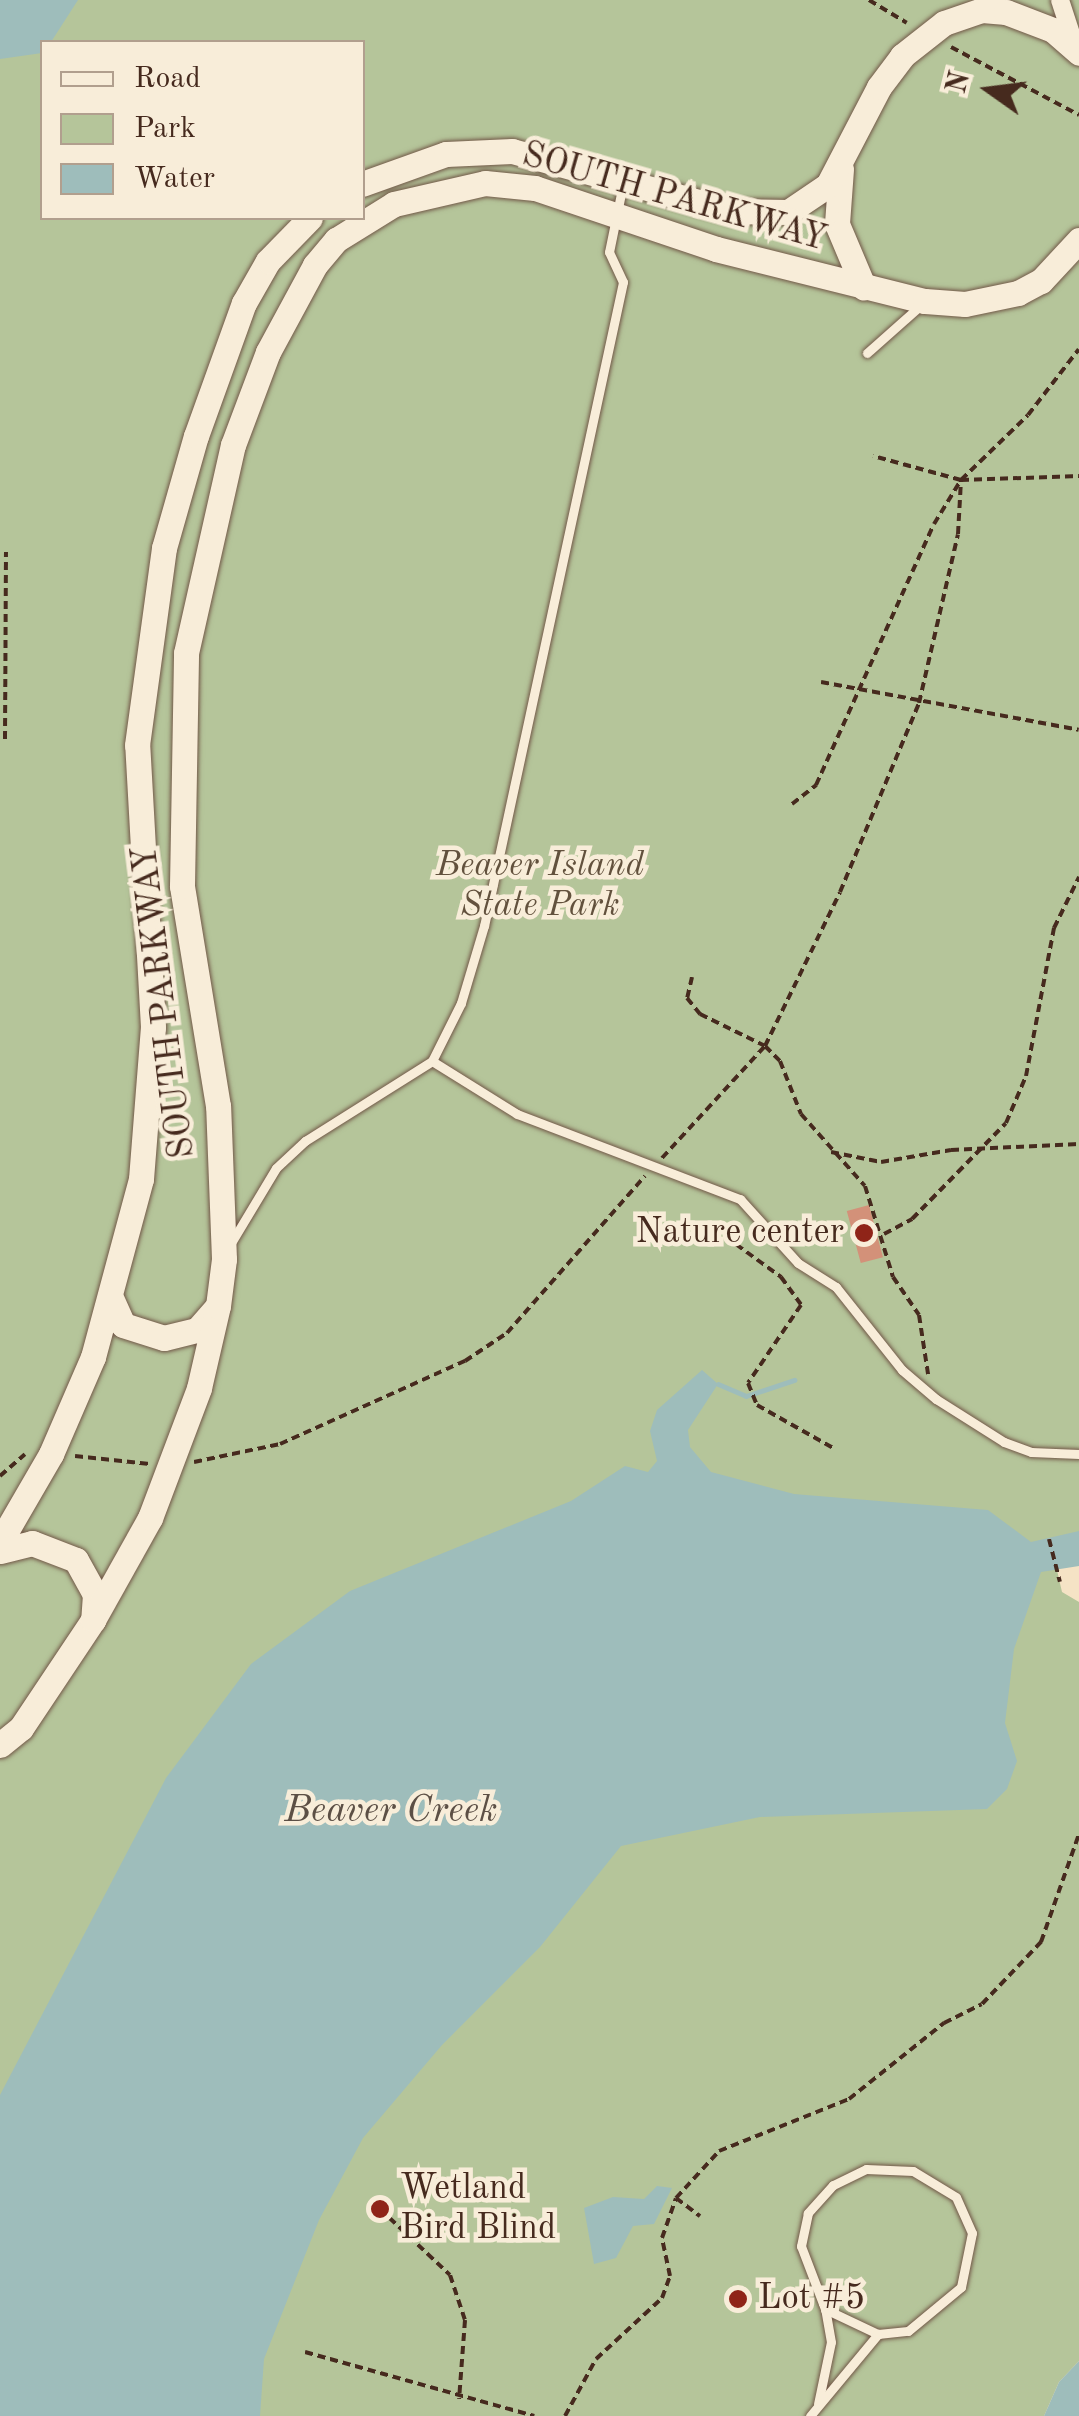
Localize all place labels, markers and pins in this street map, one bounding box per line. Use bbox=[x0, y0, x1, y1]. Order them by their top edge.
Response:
place label: Nature center bbox=[636, 1212, 844, 1254]
marker: Nature center bbox=[853, 1222, 875, 1244]
place label: Wetland Bird Blind bbox=[400, 2168, 556, 2250]
marker: Wetland Bird Blind bbox=[369, 2198, 391, 2220]
place label: Lot #5 bbox=[758, 2278, 865, 2320]
marker: Lot #5 bbox=[727, 2288, 749, 2310]

